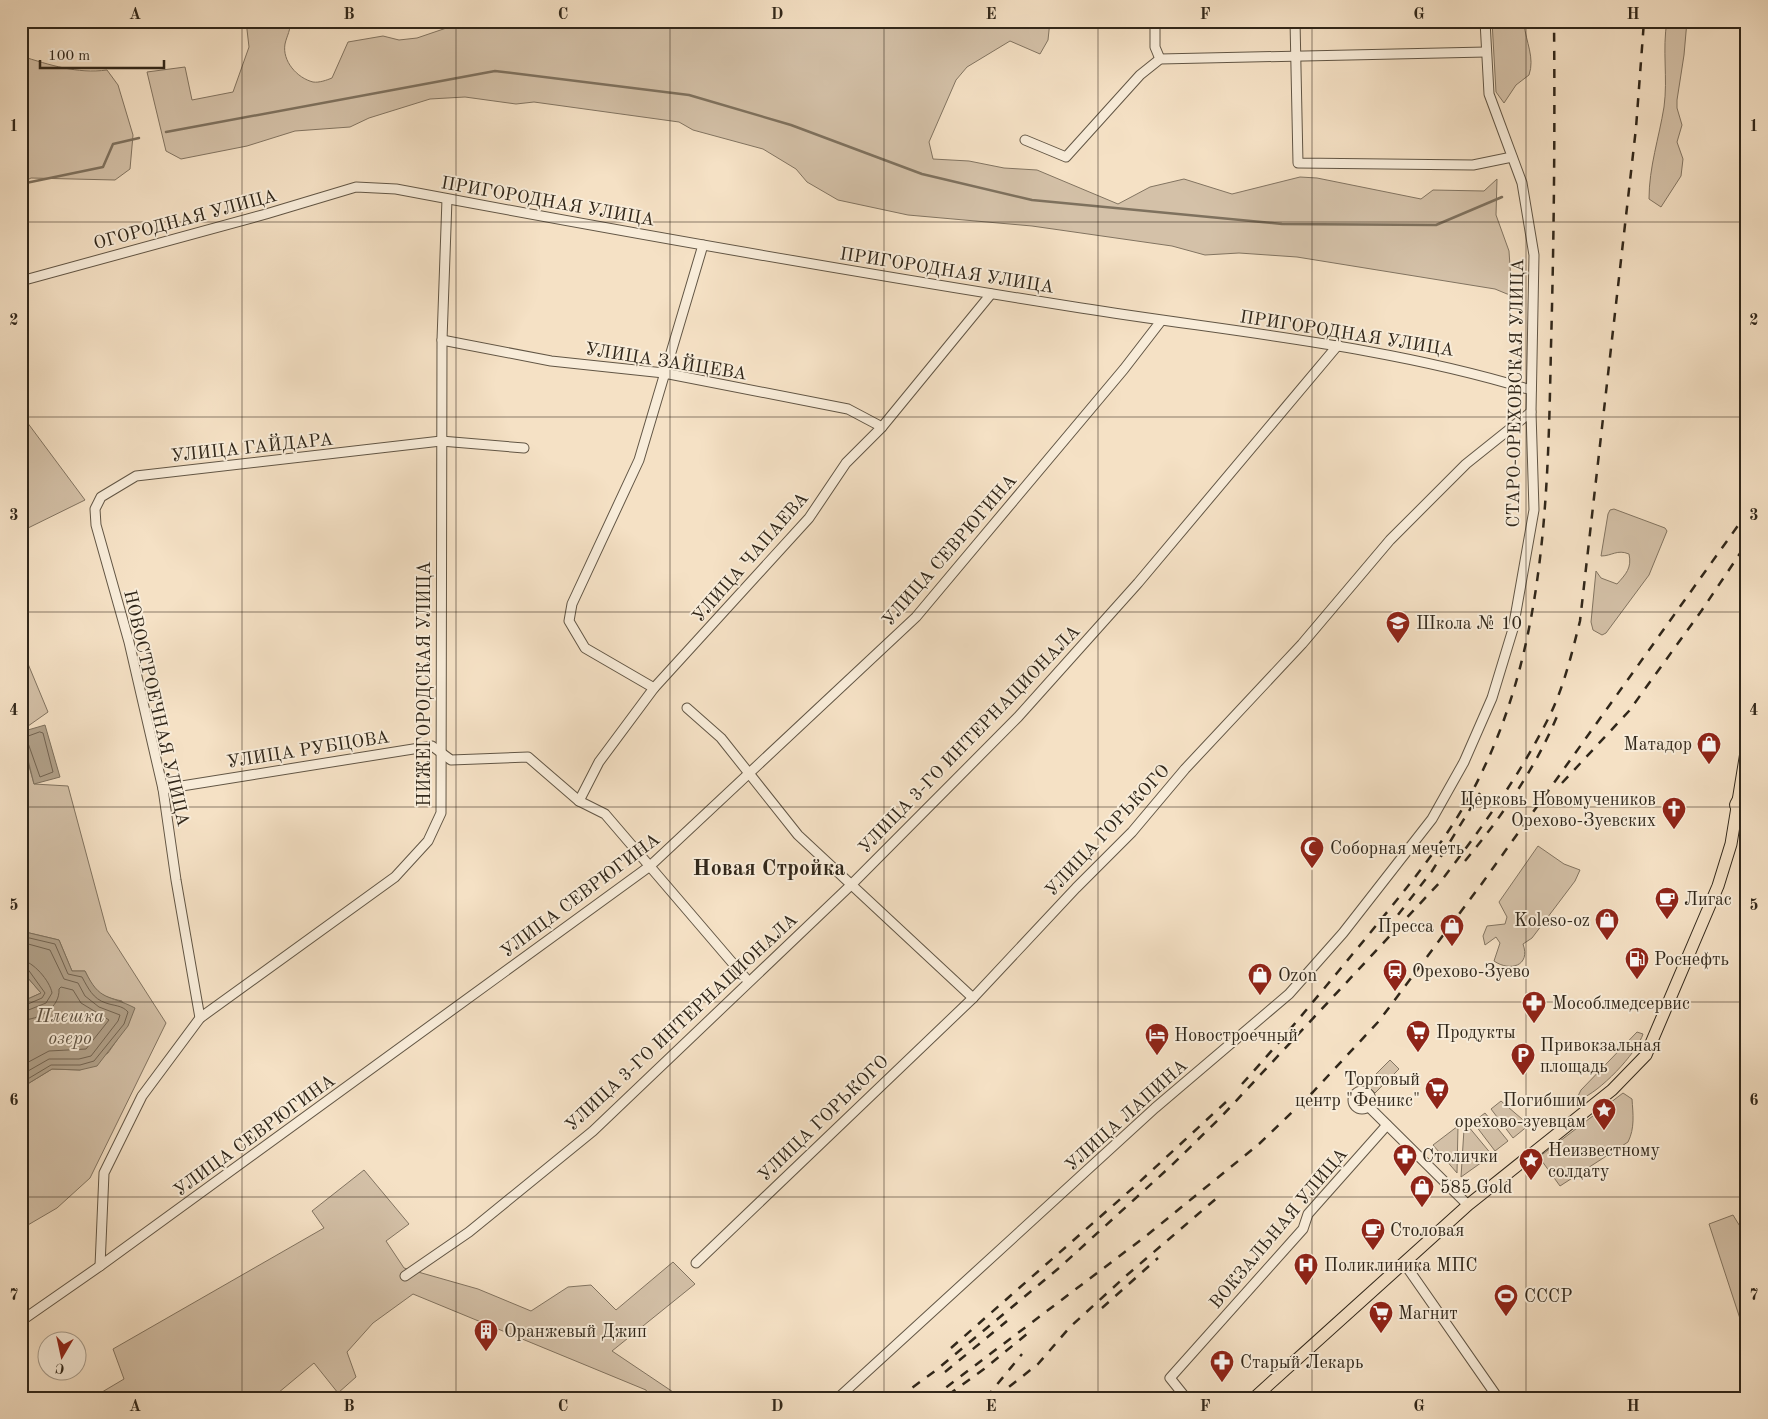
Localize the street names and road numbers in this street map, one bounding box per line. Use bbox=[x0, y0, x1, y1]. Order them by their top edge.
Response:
street label: ПРИГОРОДНАЯ УЛИЦА bbox=[440, 174, 656, 230]
street label: ОГОРОДНАЯ УЛИЦА bbox=[92, 187, 279, 253]
street label: ПРИГОРОДНАЯ УЛИЦА bbox=[838, 245, 1056, 297]
street label: СТАРО-ОРЕХОВСКАЯ УЛИЦА bbox=[1505, 258, 1527, 528]
street label: ПРИГОРОДНАЯ УЛИЦА bbox=[1238, 308, 1456, 360]
street label: УЛИЦА ЗАЙЦЕВА bbox=[584, 336, 749, 384]
street label: УЛИЦА ГАЙДАРА bbox=[170, 427, 334, 465]
street label: УЛИЦА СЕВРЮГИНА bbox=[879, 471, 1020, 630]
street label: УЛИЦА ЧАПАЕВА bbox=[689, 489, 812, 626]
street label: НИЖЕГОРОДСКАЯ УЛИЦА bbox=[416, 561, 434, 807]
street label: НОВОСТРОЕЧНАЯ УЛИЦА bbox=[120, 588, 192, 828]
street label: УЛИЦА 3-ГО ИНТЕРНАЦИОНАЛА bbox=[856, 622, 1084, 857]
street label: УЛИЦА РУБЦОВА bbox=[226, 728, 391, 772]
street label: УЛИЦА ГОРЬКОГО bbox=[1042, 761, 1173, 900]
street label: УЛИЦА СЕВРЮГИНА bbox=[498, 830, 664, 961]
street label: УЛИЦА 3-ГО ИНТЕРНАЦИОНАЛА bbox=[562, 910, 801, 1135]
street label: УЛИЦА ГОРЬКОГО bbox=[755, 1052, 892, 1185]
street label: УЛИЦА ЛАПИНА bbox=[1062, 1056, 1191, 1175]
street label: УЛИЦА СЕВРЮГИНА bbox=[171, 1071, 339, 1200]
street label: ВОКЗАЛЬНАЯ УЛИЦА bbox=[1206, 1145, 1351, 1312]

